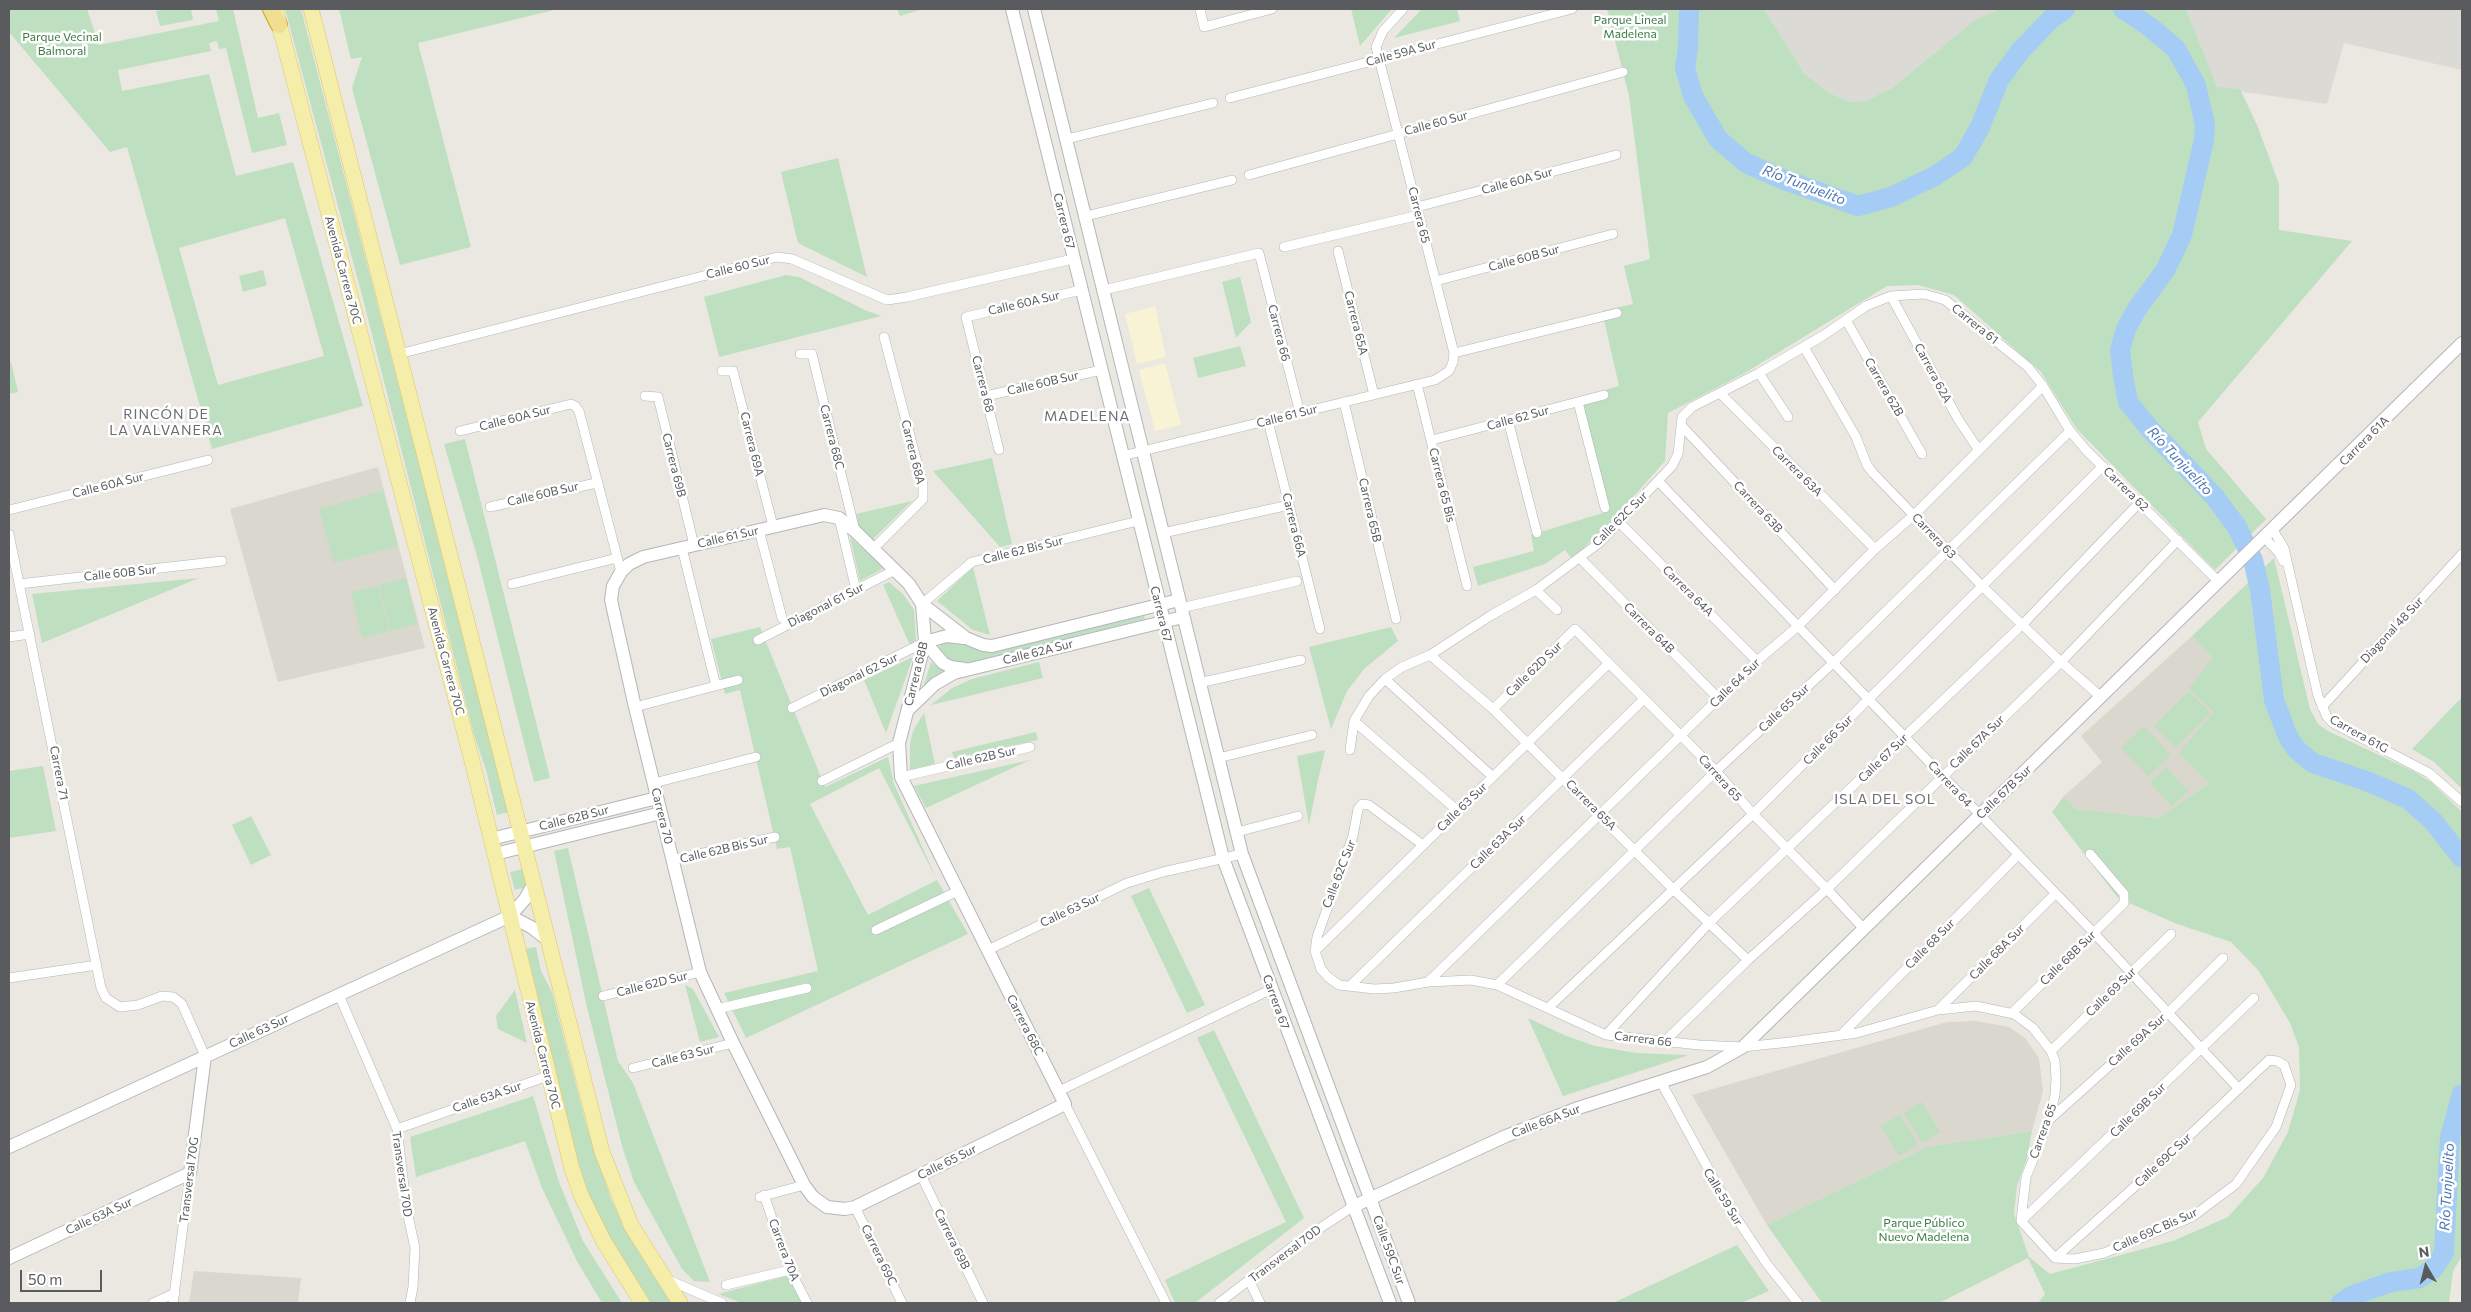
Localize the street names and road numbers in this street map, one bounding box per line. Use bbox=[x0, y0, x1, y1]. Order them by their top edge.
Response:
street label: Calle 59A Sur bbox=[1364, 37, 1438, 69]
street label: Calle 60 Sur bbox=[1403, 108, 1469, 138]
street label: Calle 60A Sur bbox=[1480, 165, 1554, 197]
street label: Carrera 65 bbox=[1405, 185, 1433, 245]
street label: Carrera 67 bbox=[1050, 192, 1078, 250]
street label: Avenida Carrera 70C bbox=[322, 214, 364, 326]
street label: Calle 60B Sur bbox=[1487, 242, 1561, 274]
street label: Calle 60 Sur bbox=[705, 252, 771, 282]
street label: Calle 60A Sur bbox=[987, 288, 1061, 318]
street label: Carrera 65A bbox=[1341, 289, 1371, 357]
street label: Carrera 61 bbox=[1949, 301, 2001, 347]
street label: Carrera 66 bbox=[1265, 303, 1293, 363]
street label: Carrera 62A bbox=[1911, 341, 1955, 405]
street label: Carrera 68 bbox=[969, 354, 997, 414]
street label: Carrera 62B bbox=[1861, 355, 1907, 419]
street label: Calle 60B Sur bbox=[1006, 368, 1080, 398]
street label: Calle 61 Sur bbox=[1255, 401, 1319, 431]
street label: Calle 60A Sur bbox=[478, 402, 552, 434]
street label: Carrera 68C bbox=[817, 403, 847, 471]
street label: Calle 62 Sur bbox=[1485, 403, 1551, 433]
street label: Carrera 69A bbox=[737, 410, 767, 478]
street label: Carrera 61A bbox=[2336, 413, 2392, 469]
street label: Carrera 68A bbox=[898, 418, 928, 486]
street label: Carrera 69B bbox=[659, 431, 689, 499]
street label: Carrera 63A bbox=[1769, 443, 1825, 499]
street label: Carrera 65 Bis bbox=[1426, 446, 1458, 524]
street label: Carrera 62 bbox=[2100, 464, 2152, 514]
street label: Calle 60A Sur bbox=[71, 469, 145, 501]
street label: Carrera 65B bbox=[1356, 477, 1384, 543]
street label: Carrera 63B bbox=[1730, 478, 1786, 536]
street label: Calle 60B Sur bbox=[506, 479, 580, 509]
street label: Calle 62C Sur bbox=[1589, 488, 1651, 550]
street label: Carrera 66A bbox=[1279, 491, 1309, 559]
street label: Carrera 63 bbox=[1909, 510, 1959, 562]
street label: Calle 61 Sur bbox=[696, 523, 760, 551]
street label: Calle 62 Bis Sur bbox=[981, 533, 1065, 567]
street label: Calle 60B Sur bbox=[83, 562, 157, 584]
street label: Carrera 64A bbox=[1659, 562, 1717, 620]
street label: Diagonal 61 Sur bbox=[786, 580, 866, 630]
street label: Carrera 67 bbox=[1147, 585, 1175, 643]
street label: Diagonal 48 Sur bbox=[2358, 594, 2426, 666]
street label: Carrera 64B bbox=[1621, 600, 1677, 656]
street label: Avenida Carrera 70C bbox=[425, 605, 467, 717]
street label: Calle 62A Sur bbox=[1001, 636, 1075, 668]
street label: Calle 62D Sur bbox=[1503, 639, 1565, 699]
street label: Carrera 68B bbox=[901, 640, 931, 708]
street label: Diagonal 62 Sur bbox=[818, 650, 900, 700]
street label: Calle 64 Sur bbox=[1707, 655, 1763, 711]
street label: Calle 65 Sur bbox=[1756, 681, 1812, 735]
street label: Calle 66 Sur bbox=[1800, 712, 1856, 768]
street label: Calle 67A Sur bbox=[1947, 712, 2007, 772]
street label: Carrera 61G bbox=[2327, 712, 2391, 756]
street label: Calle 67 Sur bbox=[1855, 731, 1911, 785]
street label: Calle 62B Sur bbox=[944, 743, 1018, 773]
street label: Carrera 71 bbox=[47, 745, 71, 801]
street label: Carrera 65 bbox=[1695, 752, 1745, 804]
street label: Carrera 64 bbox=[1925, 758, 1975, 810]
street label: Calle 67B Sur bbox=[1973, 762, 2035, 822]
street label: Carrera 65A bbox=[1563, 777, 1619, 833]
street label: Calle 63 Sur bbox=[1434, 780, 1490, 834]
street label: Carrera 70 bbox=[648, 786, 676, 846]
street label: Calle 62B Sur bbox=[537, 802, 611, 834]
street label: Calle 63A Sur bbox=[1467, 812, 1529, 872]
street label: Calle 62B Bis Sur bbox=[678, 832, 770, 866]
street label: Calle 62C Sur bbox=[1319, 838, 1359, 910]
street label: Calle 63 Sur bbox=[1038, 890, 1102, 930]
street label: Calle 68 Sur bbox=[1902, 916, 1958, 972]
street label: Calle 68A Sur bbox=[1966, 921, 2028, 983]
street label: Calle 68B Sur bbox=[2037, 928, 2099, 988]
street label: Calle 69 Sur bbox=[2083, 964, 2139, 1020]
street label: Calle 62D Sur bbox=[615, 968, 689, 1000]
street label: Carrera 67 bbox=[1259, 973, 1293, 1031]
street label: Carrera 68C bbox=[1004, 992, 1046, 1058]
street label: Avenida Carrera 70C bbox=[523, 999, 563, 1111]
street label: Calle 69A Sur bbox=[2105, 1010, 2169, 1070]
street label: Calle 63 Sur bbox=[227, 1011, 291, 1051]
street label: Carrera 66 bbox=[1613, 1028, 1673, 1050]
street label: Calle 63 Sur bbox=[650, 1041, 716, 1071]
street label: Calle 63A Sur bbox=[451, 1078, 523, 1116]
street label: Calle 69B Sur bbox=[2107, 1080, 2169, 1140]
street label: Calle 66A Sur bbox=[1510, 1101, 1582, 1141]
street label: Carrera 65 bbox=[2026, 1101, 2060, 1161]
street label: Transversal 70D bbox=[389, 1130, 415, 1218]
street label: Calle 69C Sur bbox=[2132, 1130, 2194, 1190]
street label: Transversal 70G bbox=[177, 1136, 201, 1224]
street label: Calle 65 Sur bbox=[915, 1141, 979, 1183]
street label: Calle 59 Sur bbox=[1700, 1166, 1746, 1228]
street label: Calle 63A Sur bbox=[63, 1194, 135, 1238]
street label: Calle 69C Bis Sur bbox=[2110, 1205, 2200, 1255]
street label: Carrera 69B bbox=[931, 1206, 973, 1272]
street label: Calle 59C Sur bbox=[1370, 1213, 1408, 1287]
street label: Carrera 70A bbox=[766, 1217, 802, 1283]
street label: Carrera 69C bbox=[858, 1222, 900, 1288]
street label: Transversal 70D bbox=[1246, 1222, 1324, 1286]

